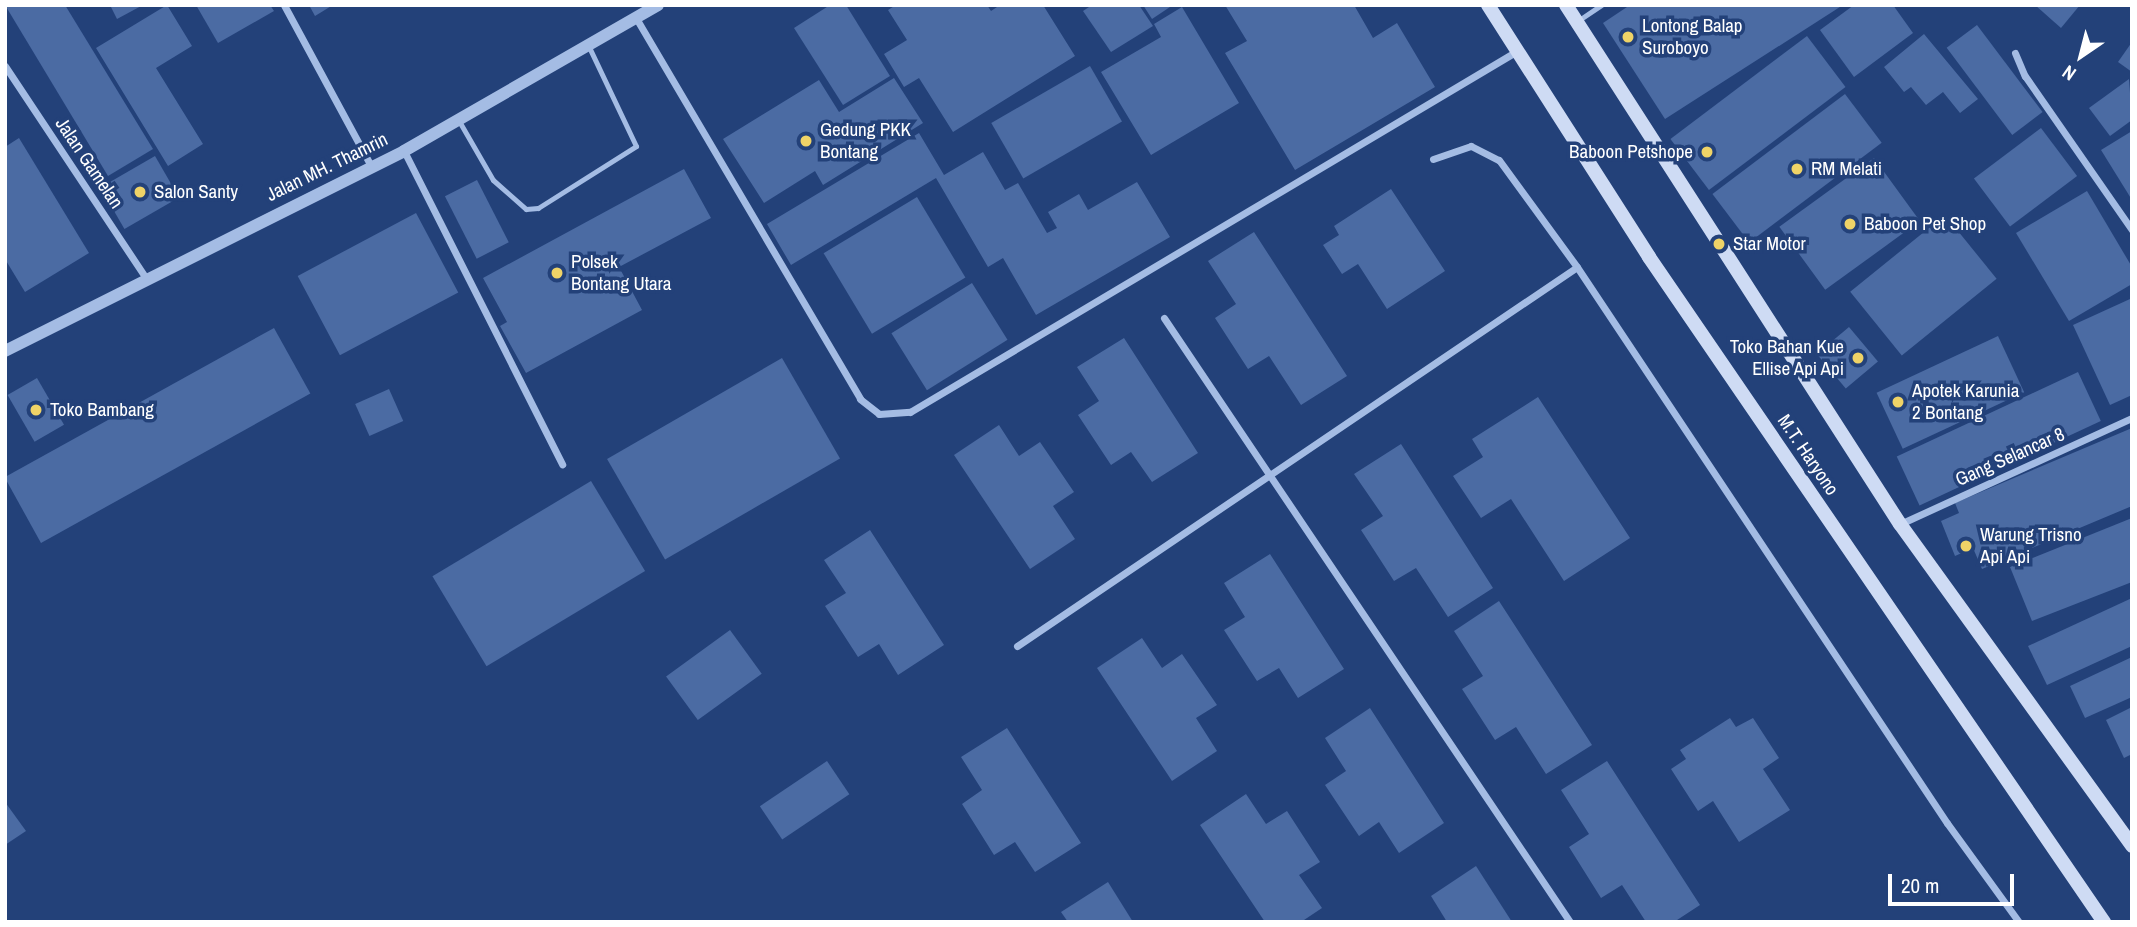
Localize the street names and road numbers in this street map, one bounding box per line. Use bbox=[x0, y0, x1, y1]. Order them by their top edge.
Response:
street label: Jalan Gamelan bbox=[50, 113, 128, 213]
street label: Jalan MH. Thamrin bbox=[262, 128, 392, 206]
street label: M.T. Haryono bbox=[1773, 410, 1843, 500]
street label: Gang Selancar 8 bbox=[1952, 423, 2068, 491]

